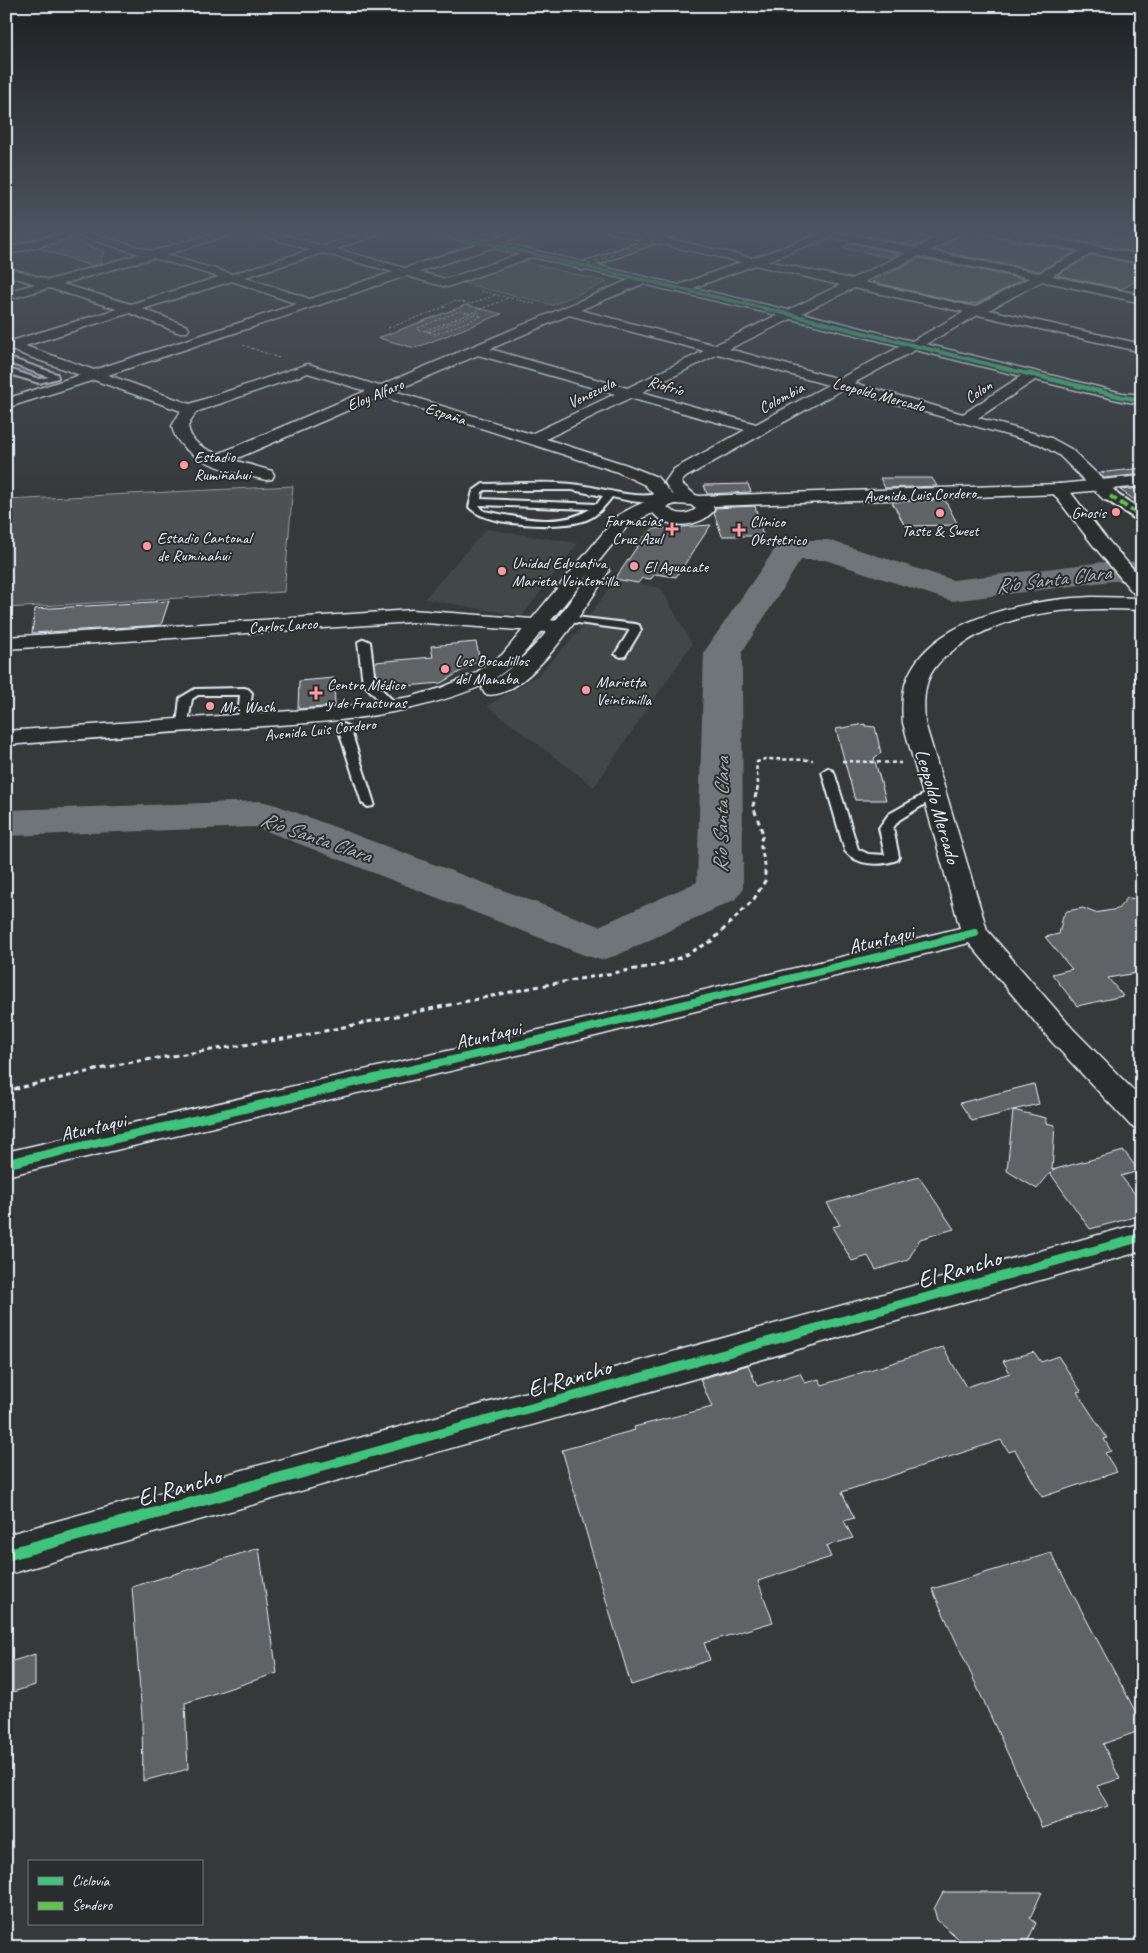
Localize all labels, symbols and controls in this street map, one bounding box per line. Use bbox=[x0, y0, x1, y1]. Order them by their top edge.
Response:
street label: Riofrío bbox=[646, 371, 687, 401]
street label: Venezuela bbox=[564, 372, 620, 413]
street label: Leopoldo Mercado bbox=[831, 373, 928, 417]
street label: Eloy Alfaro bbox=[344, 374, 408, 416]
street label: Colon bbox=[961, 375, 997, 408]
street label: Colombia bbox=[755, 377, 808, 418]
street label: España bbox=[423, 398, 469, 430]
place label: Estadio Rumiñahui bbox=[194, 447, 253, 485]
marker: Estadio Rumiñahui bbox=[178, 459, 190, 471]
street label: Avenida Luis Cordero bbox=[864, 483, 979, 507]
place label: Gnosis bbox=[1071, 503, 1108, 523]
marker: Gnosis bbox=[1110, 506, 1122, 518]
marker: Taste & Sweet bbox=[934, 507, 946, 519]
place label: Farmacias Cruz Azul bbox=[605, 511, 665, 549]
place label: Clínico Obstetrico bbox=[750, 512, 808, 550]
place label: Taste & Sweet bbox=[902, 521, 980, 541]
marker: Farmacias Cruz Azul bbox=[666, 523, 678, 535]
marker: Clínico Obstetrico bbox=[732, 523, 746, 537]
place label: Estadio Cantonal de Ruminahui bbox=[157, 528, 254, 566]
marker: Estadio Cantonal de Ruminahui bbox=[141, 540, 153, 552]
place label: Unidad Educativa Marieta Veintemilla bbox=[512, 553, 620, 591]
place label: El Aguacate bbox=[644, 557, 710, 577]
water label: Río Santa Clara bbox=[994, 559, 1114, 599]
marker: El Aguacate bbox=[628, 560, 640, 572]
marker: Unidad Educativa Marieta Veintemilla bbox=[496, 565, 508, 577]
street label: Carlos Larco bbox=[248, 614, 319, 638]
place label: Los Bocadillos del Manaba bbox=[455, 651, 530, 689]
marker: Los Bocadillos del Manaba bbox=[439, 663, 451, 675]
place label: Marietta Veintimilla bbox=[596, 672, 652, 710]
place label: Centro Médico y de Fracturas bbox=[326, 675, 408, 713]
marker: Marietta Veintimilla bbox=[580, 684, 592, 696]
marker: Centro Médico y de Fracturas bbox=[309, 686, 323, 700]
place label: Mr. Wash bbox=[220, 697, 276, 717]
marker: Mr. Wash bbox=[204, 700, 216, 712]
street label: Avenida Luis Cordero bbox=[263, 714, 379, 746]
street label: Leopoldo Mercado bbox=[909, 746, 966, 867]
water label: Río Santa Clara bbox=[707, 755, 735, 873]
water label: Río Santa Clara bbox=[257, 806, 377, 869]
street label: Atuntaqui bbox=[846, 919, 919, 960]
street label: Atuntaqui bbox=[453, 1015, 525, 1055]
street label: Atuntaqui bbox=[58, 1107, 130, 1147]
street label: El Rancho bbox=[914, 1242, 1006, 1295]
street label: El Rancho bbox=[524, 1351, 616, 1404]
street label: El Rancho bbox=[134, 1460, 226, 1513]
legend bbox=[28, 1860, 202, 1926]
text: Ciclovía bbox=[72, 1872, 111, 1891]
text: Sendero bbox=[72, 1896, 113, 1915]

